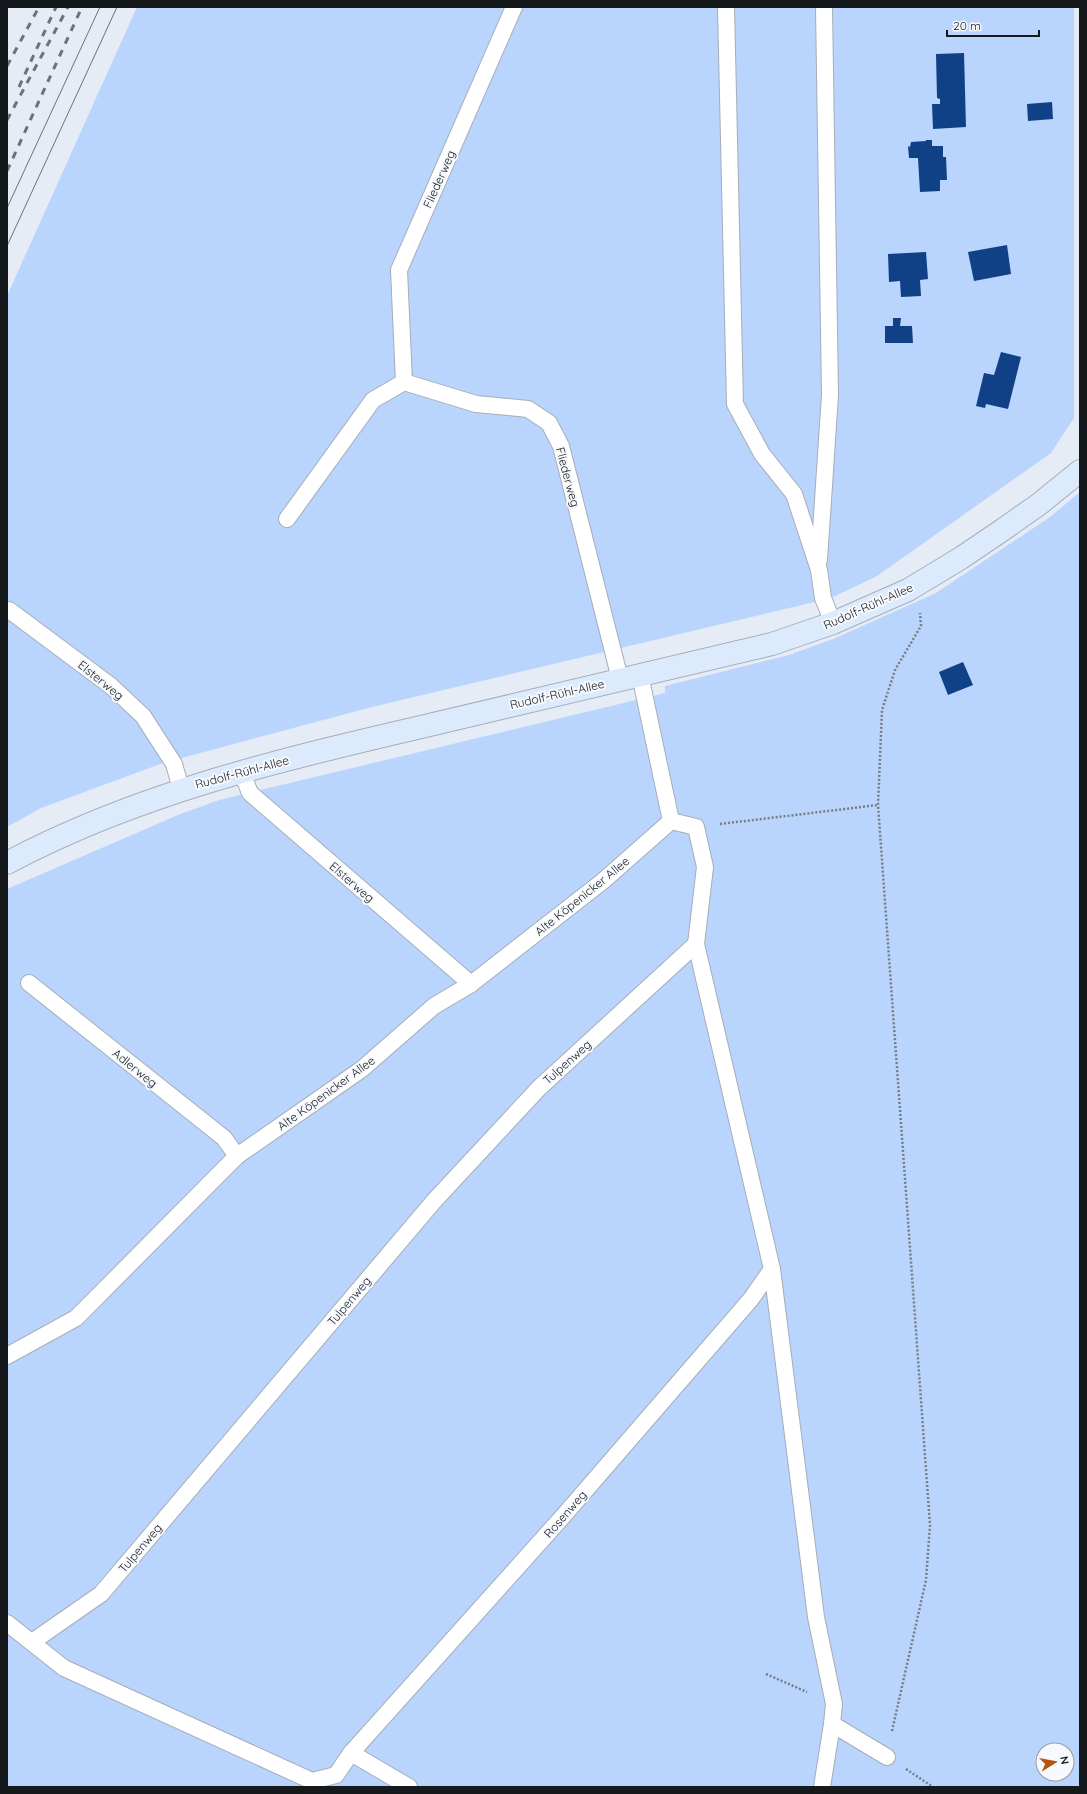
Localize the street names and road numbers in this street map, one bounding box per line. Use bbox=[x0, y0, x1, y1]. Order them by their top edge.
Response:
street label: Fliederweg bbox=[420, 148, 458, 210]
street label: Fliederweg bbox=[553, 445, 583, 509]
street label: Rudolf-Rühl-Allee bbox=[821, 579, 915, 633]
street label: Elsterweg bbox=[75, 657, 127, 703]
street label: Rudolf-Rühl-Allee bbox=[508, 676, 606, 712]
street label: Rudolf-Rühl-Allee bbox=[193, 752, 291, 792]
street label: Alte Köpenicker Allee bbox=[532, 853, 632, 939]
street label: Elsterweg bbox=[327, 858, 377, 906]
street label: Tulpenweg bbox=[540, 1036, 594, 1088]
street label: Adlerweg bbox=[110, 1046, 160, 1090]
street label: Alte Köpenicker Allee bbox=[274, 1052, 378, 1134]
street label: Tulpenweg bbox=[324, 1273, 374, 1329]
street label: Rosenweg bbox=[540, 1487, 590, 1541]
street label: Tulpenweg bbox=[115, 1520, 165, 1576]

